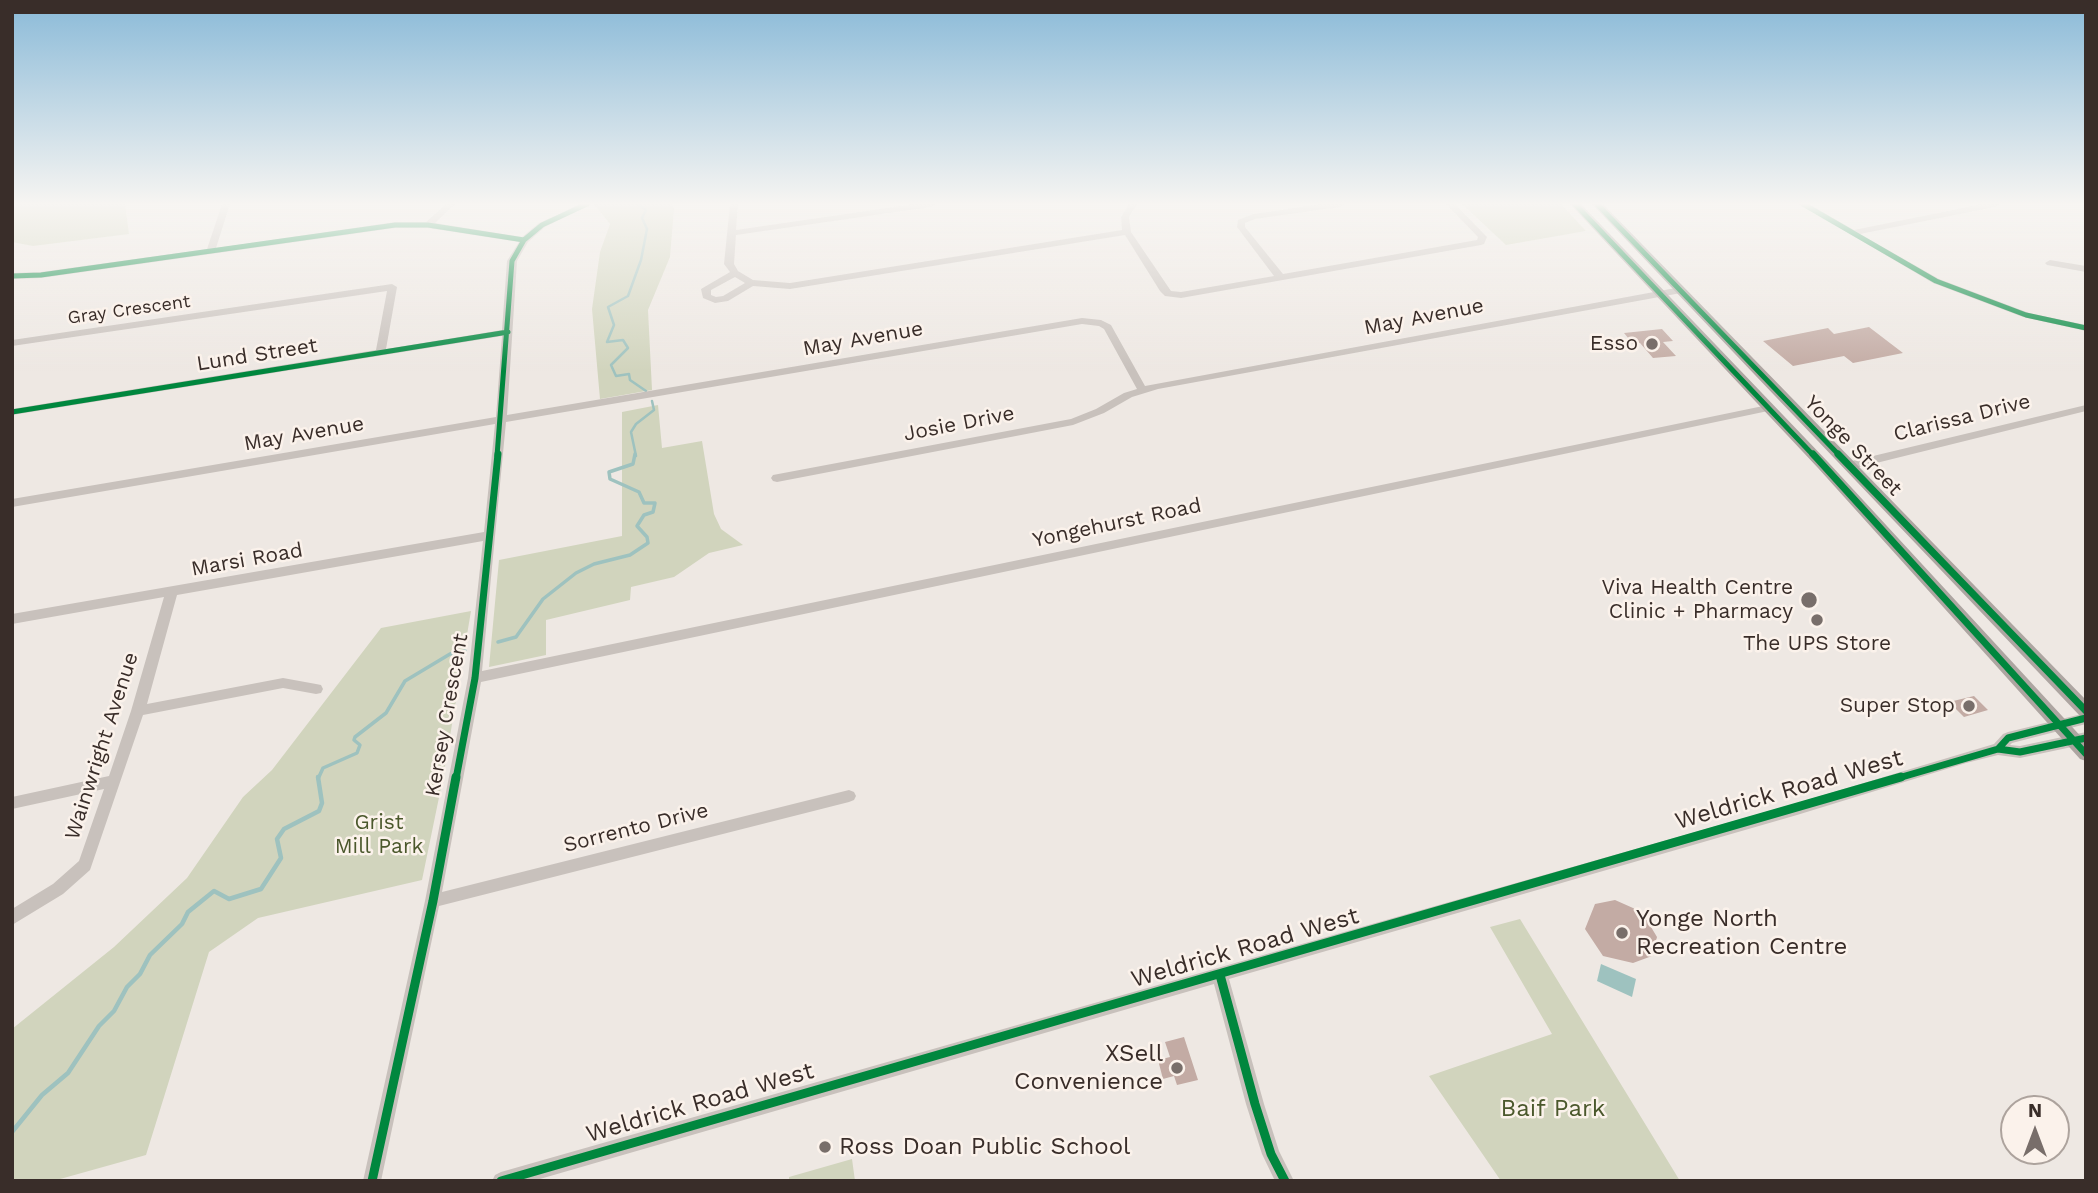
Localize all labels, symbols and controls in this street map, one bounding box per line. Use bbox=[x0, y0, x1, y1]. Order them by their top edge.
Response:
street label: Gray Crescent bbox=[66, 291, 192, 329]
street label: May Avenue bbox=[1362, 293, 1486, 341]
street label: May Avenue bbox=[801, 316, 925, 362]
place label: Esso bbox=[1590, 331, 1638, 357]
street label: Lund Street bbox=[195, 333, 319, 377]
marker: Esso bbox=[1644, 336, 1660, 352]
street label: Clarissa Drive bbox=[1891, 389, 2033, 447]
street label: Yonge Street bbox=[1799, 391, 1907, 501]
street label: Josie Drive bbox=[901, 401, 1017, 447]
street label: May Avenue bbox=[242, 411, 366, 457]
street label: Yongehurst Road bbox=[1030, 493, 1204, 553]
street label: Marsi Road bbox=[189, 538, 305, 582]
place label: Viva Health Centre Clinic + Pharmacy bbox=[1601, 575, 1793, 625]
marker: Viva Health Centre Clinic + Pharmacy bbox=[1799, 590, 1819, 610]
marker: The UPS Store bbox=[1809, 612, 1825, 628]
street label: Kersey Crescent bbox=[420, 631, 474, 799]
place label: The UPS Store bbox=[1743, 631, 1891, 657]
street label: Wainwright Avenue bbox=[60, 649, 144, 843]
place label: Super Stop bbox=[1840, 693, 1955, 719]
marker: Super Stop bbox=[1961, 698, 1977, 714]
street label: Weldrick Road West bbox=[1672, 744, 1906, 836]
street label: Sorrento Drive bbox=[561, 798, 711, 858]
park label: Grist Mill Park bbox=[335, 810, 423, 860]
street label: Weldrick Road West bbox=[1128, 902, 1362, 994]
place label: Yonge North Recreation Centre bbox=[1636, 905, 1847, 961]
marker: Yonge North Recreation Centre bbox=[1614, 925, 1630, 941]
place label: XSell Convenience bbox=[1014, 1040, 1163, 1096]
street label: Weldrick Road West bbox=[583, 1057, 817, 1149]
marker: XSell Convenience bbox=[1169, 1060, 1185, 1076]
park label: Baif Park bbox=[1501, 1095, 1605, 1123]
north arrow bbox=[2000, 1095, 2070, 1165]
text: N bbox=[2028, 1099, 2042, 1122]
place label: Ross Doan Public School bbox=[839, 1133, 1130, 1161]
marker: Ross Doan Public School bbox=[817, 1139, 833, 1155]

